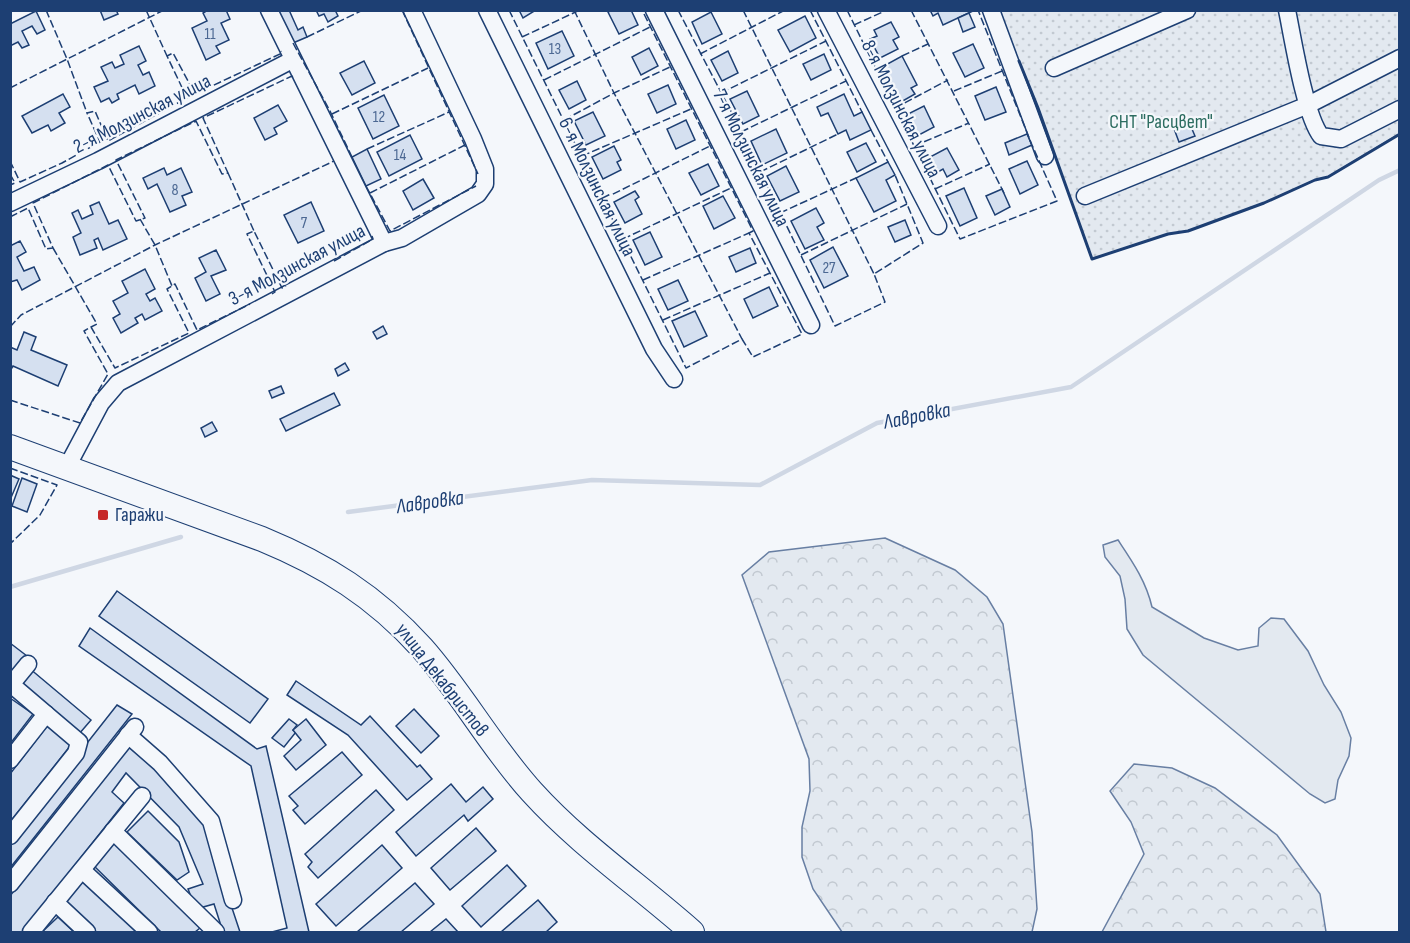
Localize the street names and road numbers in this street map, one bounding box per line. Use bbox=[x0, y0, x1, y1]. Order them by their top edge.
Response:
street label: 8-я Молзинская улица bbox=[856, 36, 946, 182]
street label: 2-я Молзинская улица bbox=[69, 69, 215, 159]
street label: 7-я Молзинская улица bbox=[707, 85, 795, 231]
street label: 6-я Молзинская улица bbox=[553, 114, 641, 260]
street label: 3-я Молзинская улица bbox=[225, 219, 369, 311]
street label: улица Декабристов bbox=[390, 619, 494, 741]

